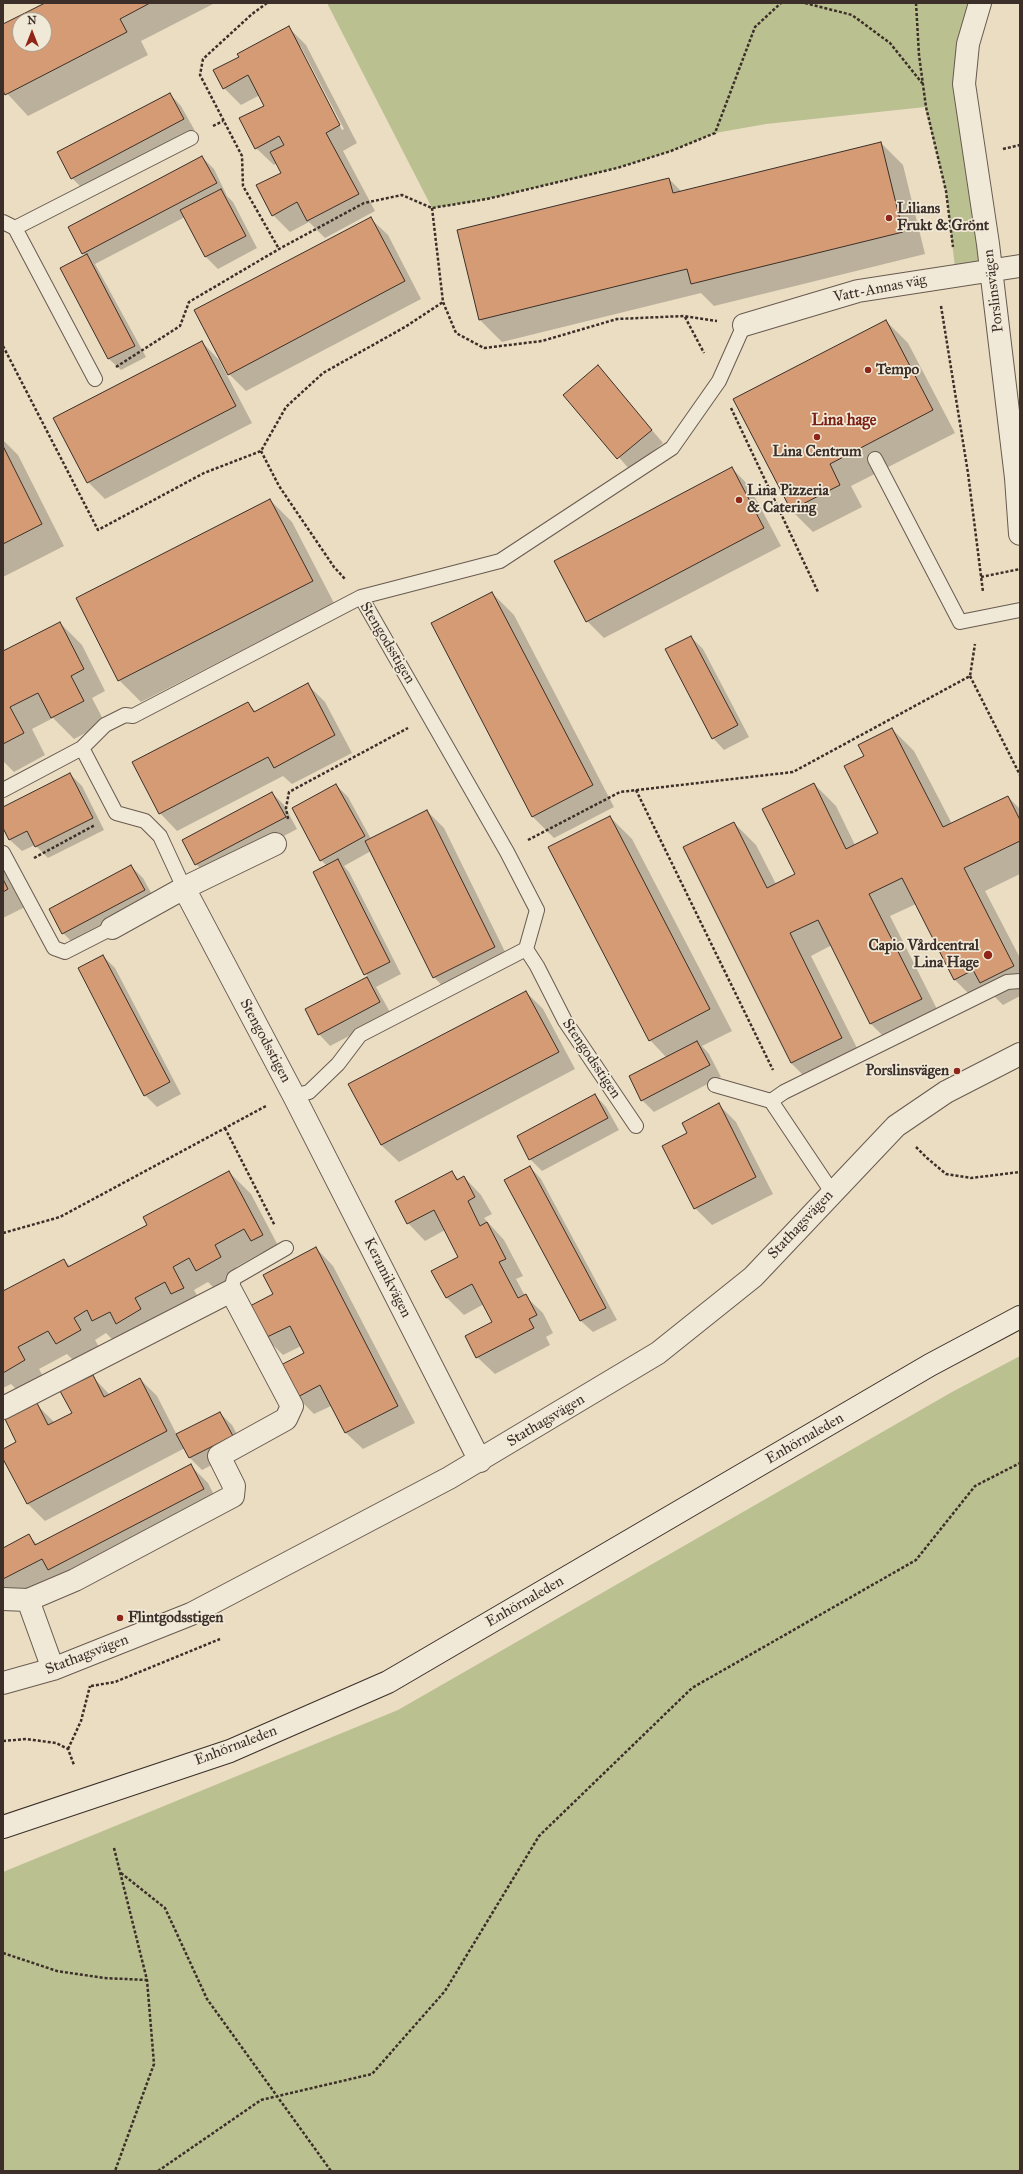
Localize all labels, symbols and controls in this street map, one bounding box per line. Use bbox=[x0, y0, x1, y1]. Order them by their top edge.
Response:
north arrow bbox=[12, 12, 52, 52]
text: N bbox=[27, 14, 37, 27]
place label: Lilians Frukt & Grönt bbox=[897, 200, 989, 235]
marker: Lilians Frukt & Grönt bbox=[884, 213, 894, 223]
street label: Porslinsvägen bbox=[980, 248, 1008, 334]
street label: Vatt-Annas väg bbox=[832, 271, 928, 307]
place label: Tempo bbox=[876, 361, 919, 379]
marker: Tempo bbox=[863, 365, 873, 375]
district label: Lina hage bbox=[812, 411, 876, 431]
marker: Lina Centrum bbox=[812, 432, 822, 442]
place label: Lina Centrum bbox=[772, 443, 862, 461]
place label: Lina Pizzeria & Catering bbox=[747, 482, 829, 517]
marker: Lina Pizzeria & Catering bbox=[734, 495, 744, 505]
street label: Stengodsstigen bbox=[356, 599, 418, 687]
place label: Capio Vårdcentral Lina Hage bbox=[869, 937, 979, 972]
marker: Capio Vårdcentral Lina Hage bbox=[982, 949, 994, 961]
street label: Stengodsstigen bbox=[235, 996, 295, 1086]
street label: Stengodsstigen bbox=[558, 1016, 624, 1102]
place label: Porslinsvägen bbox=[865, 1062, 949, 1080]
marker: Porslinsvägen bbox=[952, 1066, 962, 1076]
street label: Stathagsvägen bbox=[765, 1187, 837, 1263]
street label: Keramikvägen bbox=[359, 1235, 415, 1321]
street label: Stathagsvägen bbox=[504, 1391, 588, 1451]
street label: Enhörnaleden bbox=[763, 1409, 847, 1469]
street label: Enhörnaleden bbox=[483, 1572, 567, 1632]
place label: Flintgodsstigen bbox=[128, 1609, 223, 1627]
marker: Flintgodsstigen bbox=[115, 1613, 125, 1623]
street label: Stathagsvägen bbox=[43, 1631, 131, 1679]
street label: Enhörnaleden bbox=[192, 1722, 280, 1770]

